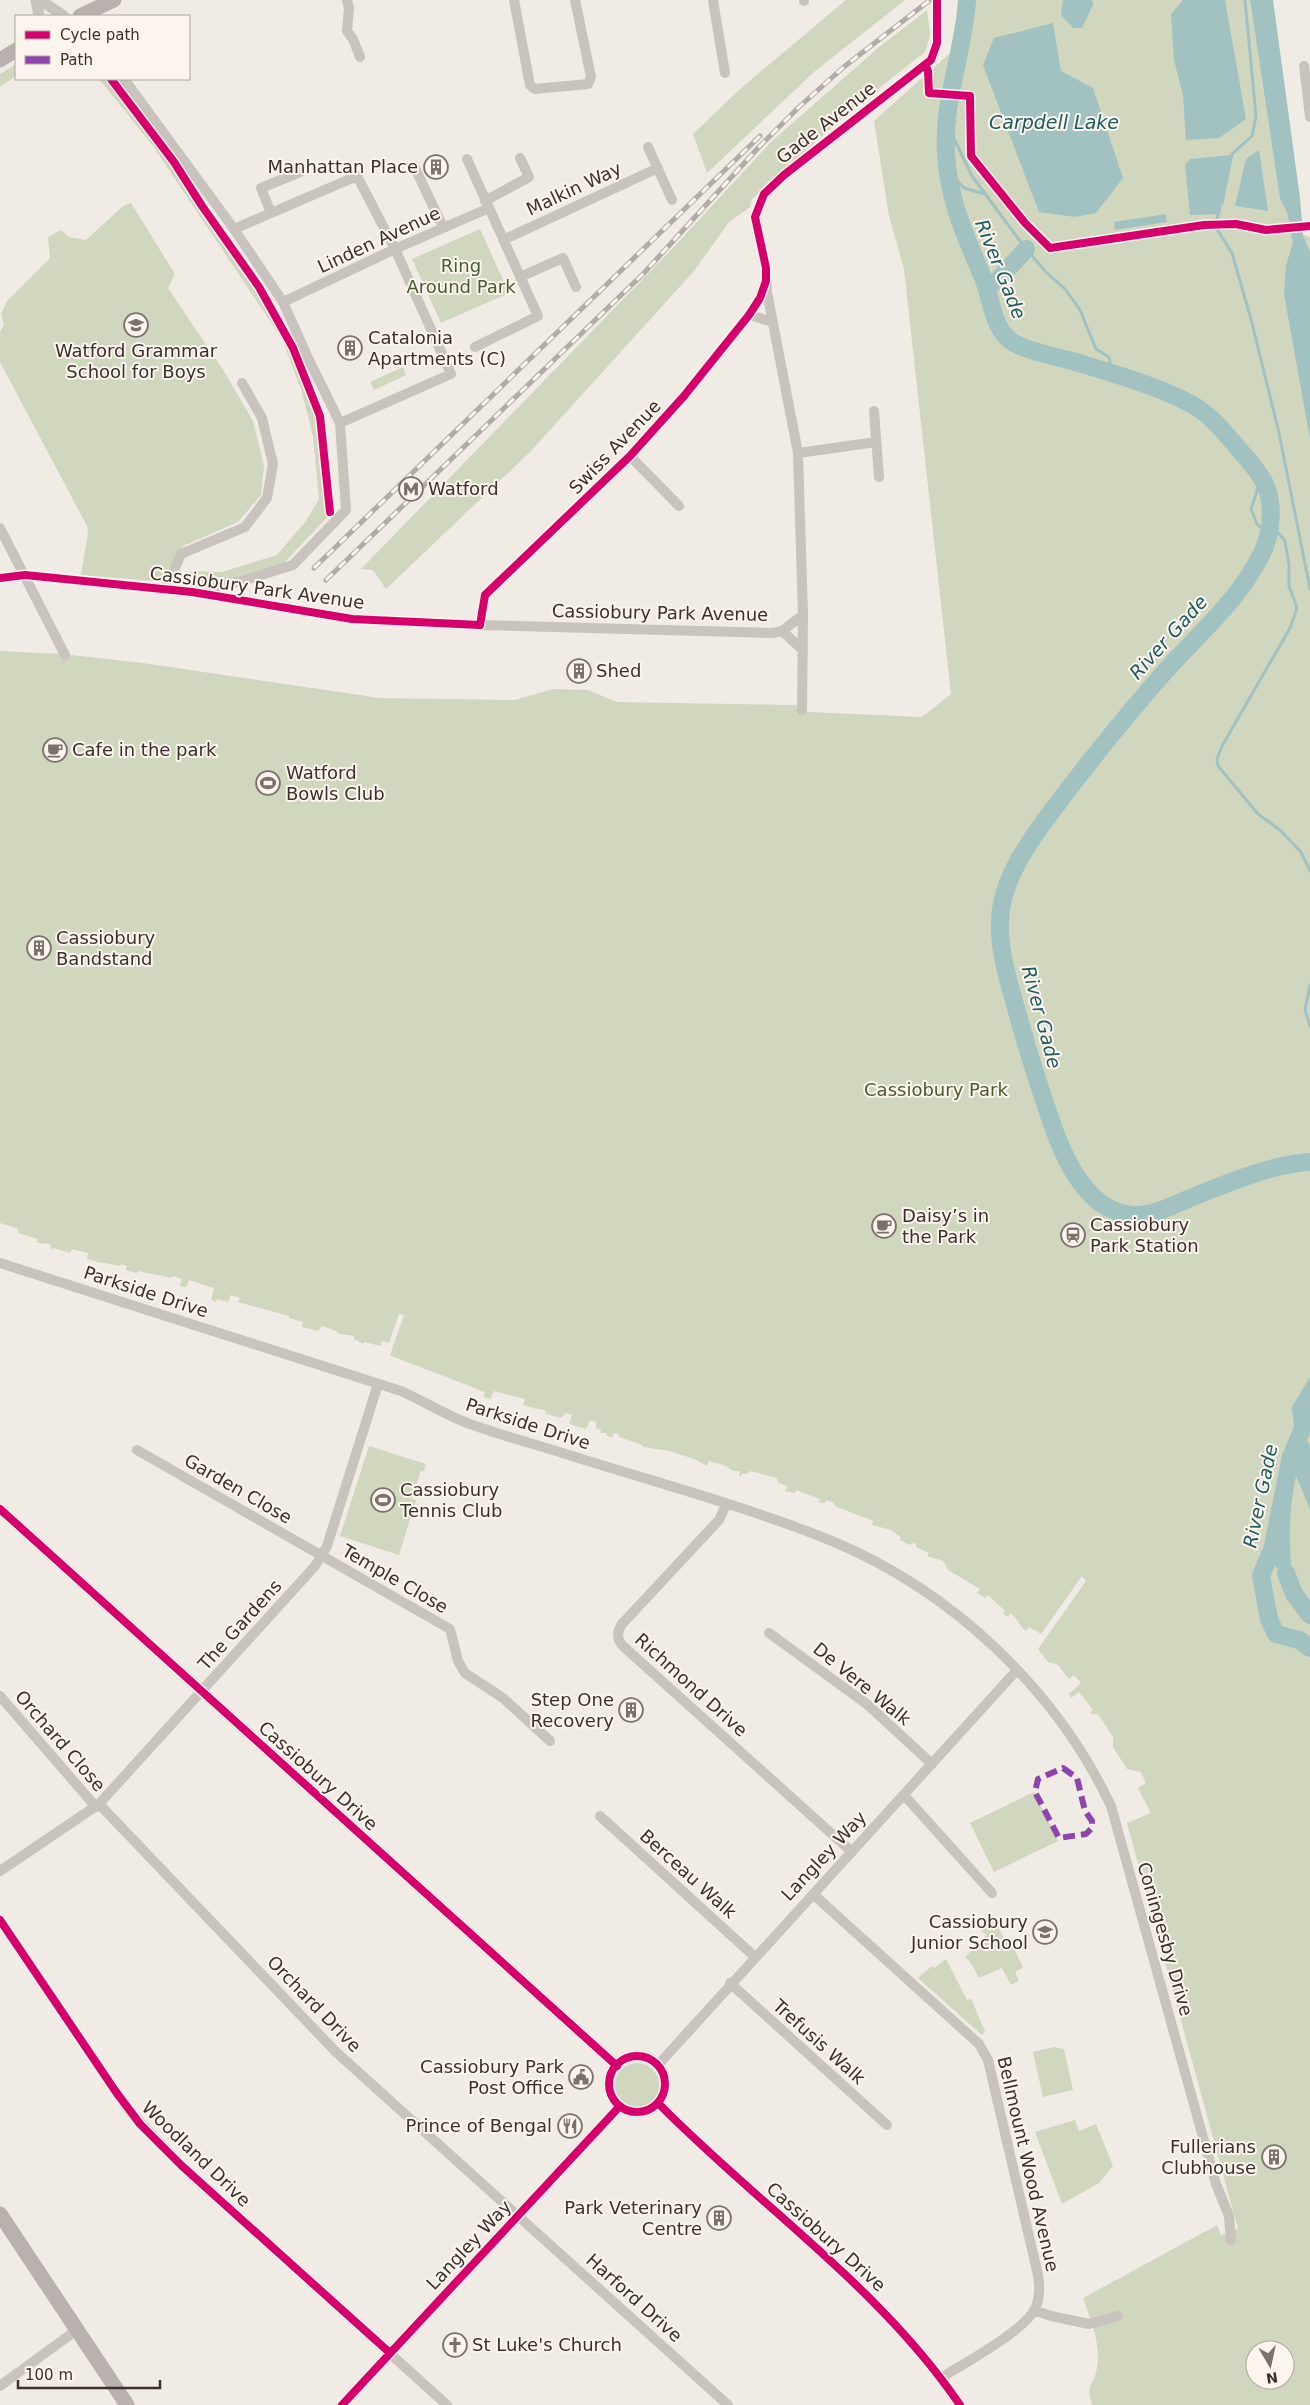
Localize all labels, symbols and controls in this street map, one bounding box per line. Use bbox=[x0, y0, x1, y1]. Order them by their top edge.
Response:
legend bbox=[15, 15, 190, 80]
text: Cycle path bbox=[60, 26, 140, 44]
text: Path bbox=[60, 51, 93, 69]
street label: Gade Avenue bbox=[772, 77, 879, 168]
water label: Carpdell Lake bbox=[989, 111, 1119, 133]
building icon: Manhattan Place bbox=[423, 154, 449, 180]
place label: Manhattan Place bbox=[267, 156, 418, 177]
street label: Malkin Way bbox=[523, 157, 625, 220]
street label: Linden Avenue bbox=[314, 202, 443, 277]
water label: River Gade bbox=[971, 216, 1031, 322]
park label: Ring Around Park bbox=[406, 255, 516, 297]
school or university icon: Watford Grammar School for Boys bbox=[123, 312, 149, 338]
place label: Catalonia Apartments (C) bbox=[368, 327, 506, 369]
building icon: Catalonia Apartments (C) bbox=[337, 335, 363, 361]
place label: Watford Grammar School for Boys bbox=[55, 340, 218, 382]
street label: Swiss Avenue bbox=[565, 395, 665, 498]
metro station icon: Watford bbox=[398, 476, 424, 502]
place label: Watford bbox=[428, 478, 499, 499]
street label: Cassiobury Park Avenue bbox=[148, 562, 366, 613]
water label: River Gade bbox=[1125, 590, 1211, 684]
street label: Cassiobury Park Avenue bbox=[552, 600, 768, 625]
building icon: Shed bbox=[566, 658, 592, 684]
place label: Shed bbox=[596, 660, 641, 681]
cafe icon: Cafe in the park bbox=[42, 737, 68, 763]
place label: Cafe in the park bbox=[72, 739, 217, 760]
place label: Watford Bowls Club bbox=[286, 762, 385, 804]
sports icon: Watford Bowls Club bbox=[255, 770, 281, 796]
place label: Cassiobury Bandstand bbox=[56, 927, 156, 969]
building icon: Cassiobury Bandstand bbox=[26, 935, 52, 961]
water label: River Gade bbox=[1018, 963, 1066, 1071]
park label: Cassiobury Park bbox=[864, 1079, 1009, 1100]
place label: Daisy’s in the Park bbox=[902, 1205, 989, 1247]
cafe icon: Daisy’s in the Park bbox=[871, 1213, 897, 1239]
place label: Cassiobury Park Station bbox=[1090, 1214, 1199, 1256]
station icon: Cassiobury Park Station bbox=[1060, 1222, 1086, 1248]
street label: Parkside Drive bbox=[81, 1262, 211, 1322]
street label: Parkside Drive bbox=[463, 1394, 593, 1454]
water label: River Gade bbox=[1238, 1442, 1282, 1550]
street label: Garden Close bbox=[181, 1449, 296, 1528]
place label: Cassiobury Tennis Club bbox=[399, 1479, 502, 1521]
sports icon: Cassiobury Tennis Club bbox=[370, 1487, 396, 1513]
street label: Temple Close bbox=[338, 1539, 452, 1617]
street label: The Gardens bbox=[193, 1575, 286, 1675]
street label: Richmond Drive bbox=[631, 1629, 752, 1741]
street label: De Vere Walk bbox=[809, 1638, 916, 1730]
street label: Orchard Close bbox=[11, 1686, 110, 1795]
place label: Step One Recovery bbox=[531, 1689, 614, 1731]
building icon: Step One Recovery bbox=[618, 1697, 644, 1723]
street label: Cassiobury Drive bbox=[254, 1717, 382, 1835]
street label: Langley Way bbox=[777, 1806, 871, 1905]
street label: Berceau Walk bbox=[636, 1825, 741, 1923]
street label: Coningesby Drive bbox=[1133, 1860, 1197, 2018]
place label: Cassiobury Junior School bbox=[910, 1911, 1028, 1953]
school or university icon: Cassiobury Junior School bbox=[1032, 1919, 1058, 1945]
street label: Orchard Drive bbox=[263, 1951, 366, 2056]
street label: Trefusis Walk bbox=[768, 1994, 870, 2089]
street label: Bellmount Wood Avenue bbox=[993, 2054, 1064, 2274]
place label: Cassiobury Park Post Office bbox=[420, 2056, 565, 2098]
public building icon: Cassiobury Park Post Office bbox=[568, 2064, 594, 2090]
street label: Woodland Drive bbox=[138, 2096, 255, 2211]
restaurant icon: Prince of Bengal bbox=[557, 2113, 583, 2139]
place label: Prince of Bengal bbox=[406, 2115, 552, 2136]
place label: Fullerians Clubhouse bbox=[1161, 2136, 1256, 2178]
building icon: Fullerians Clubhouse bbox=[1261, 2144, 1287, 2170]
street label: Cassiobury Drive bbox=[762, 2178, 890, 2296]
street label: Langley Way bbox=[422, 2195, 516, 2294]
place label: Park Veterinary Centre bbox=[564, 2197, 702, 2239]
building icon: Park Veterinary Centre bbox=[706, 2205, 732, 2231]
street label: Harford Drive bbox=[582, 2249, 687, 2346]
church icon: St Luke's Church bbox=[442, 2332, 468, 2358]
place label: St Luke's Church bbox=[472, 2334, 622, 2355]
north arrow bbox=[1245, 2340, 1295, 2390]
scale bar bbox=[18, 2358, 160, 2390]
text: 100 m bbox=[25, 2366, 73, 2384]
text: N bbox=[1265, 2369, 1279, 2387]

